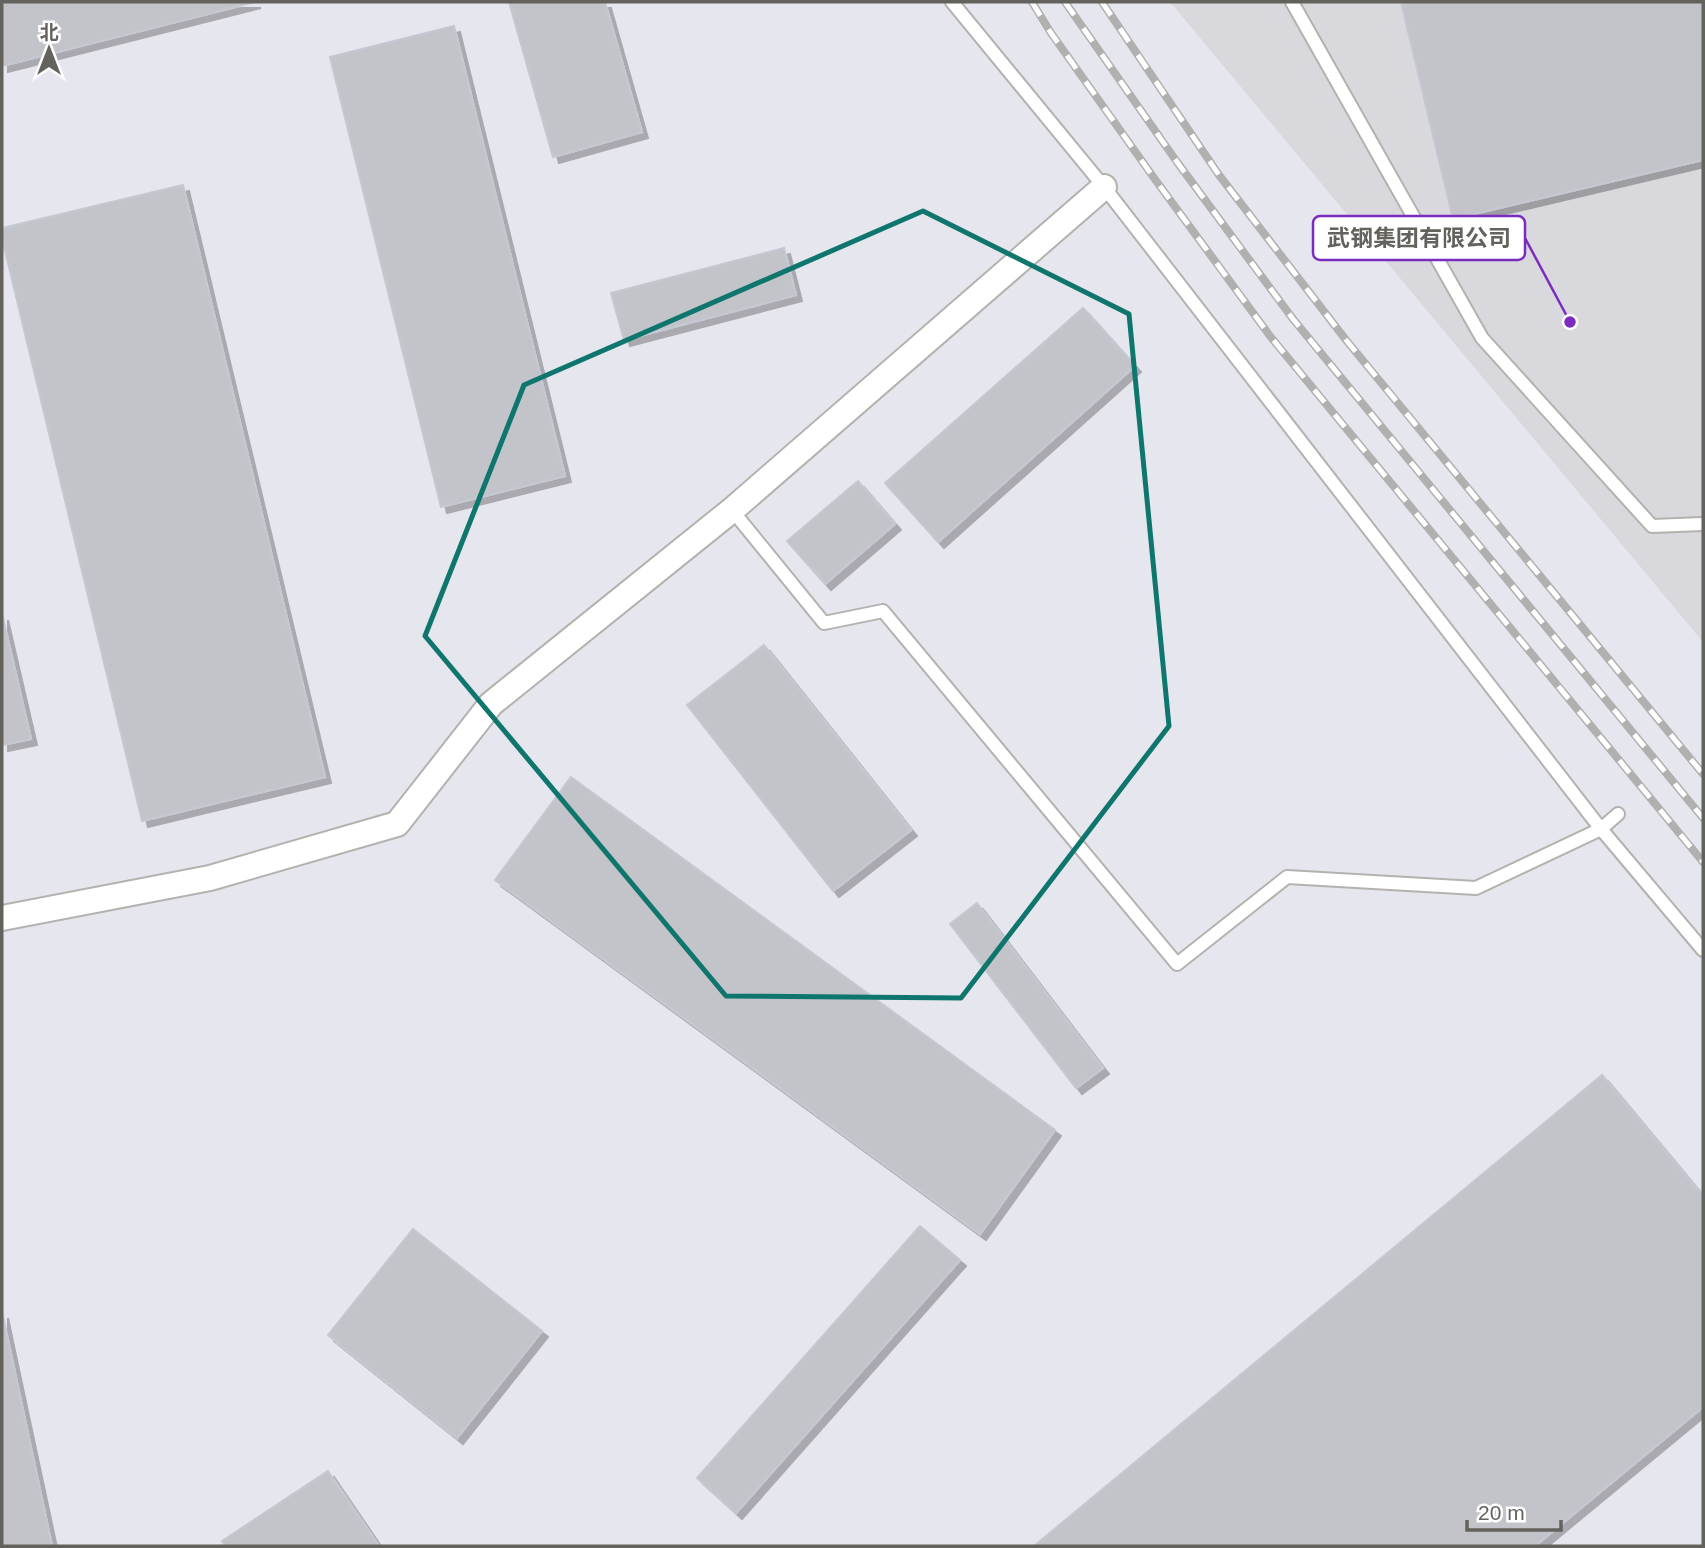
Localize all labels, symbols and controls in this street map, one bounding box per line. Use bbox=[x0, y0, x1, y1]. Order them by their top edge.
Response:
north arrow bbox=[14, 14, 84, 84]
text: 北 bbox=[39, 22, 59, 43]
callout: 武钢集团有限公司 bbox=[1313, 216, 1525, 260]
text: 武钢集团有限公司 bbox=[1327, 225, 1511, 251]
scale bar bbox=[1467, 1488, 1562, 1532]
text: 20 m bbox=[1478, 1501, 1525, 1524]

